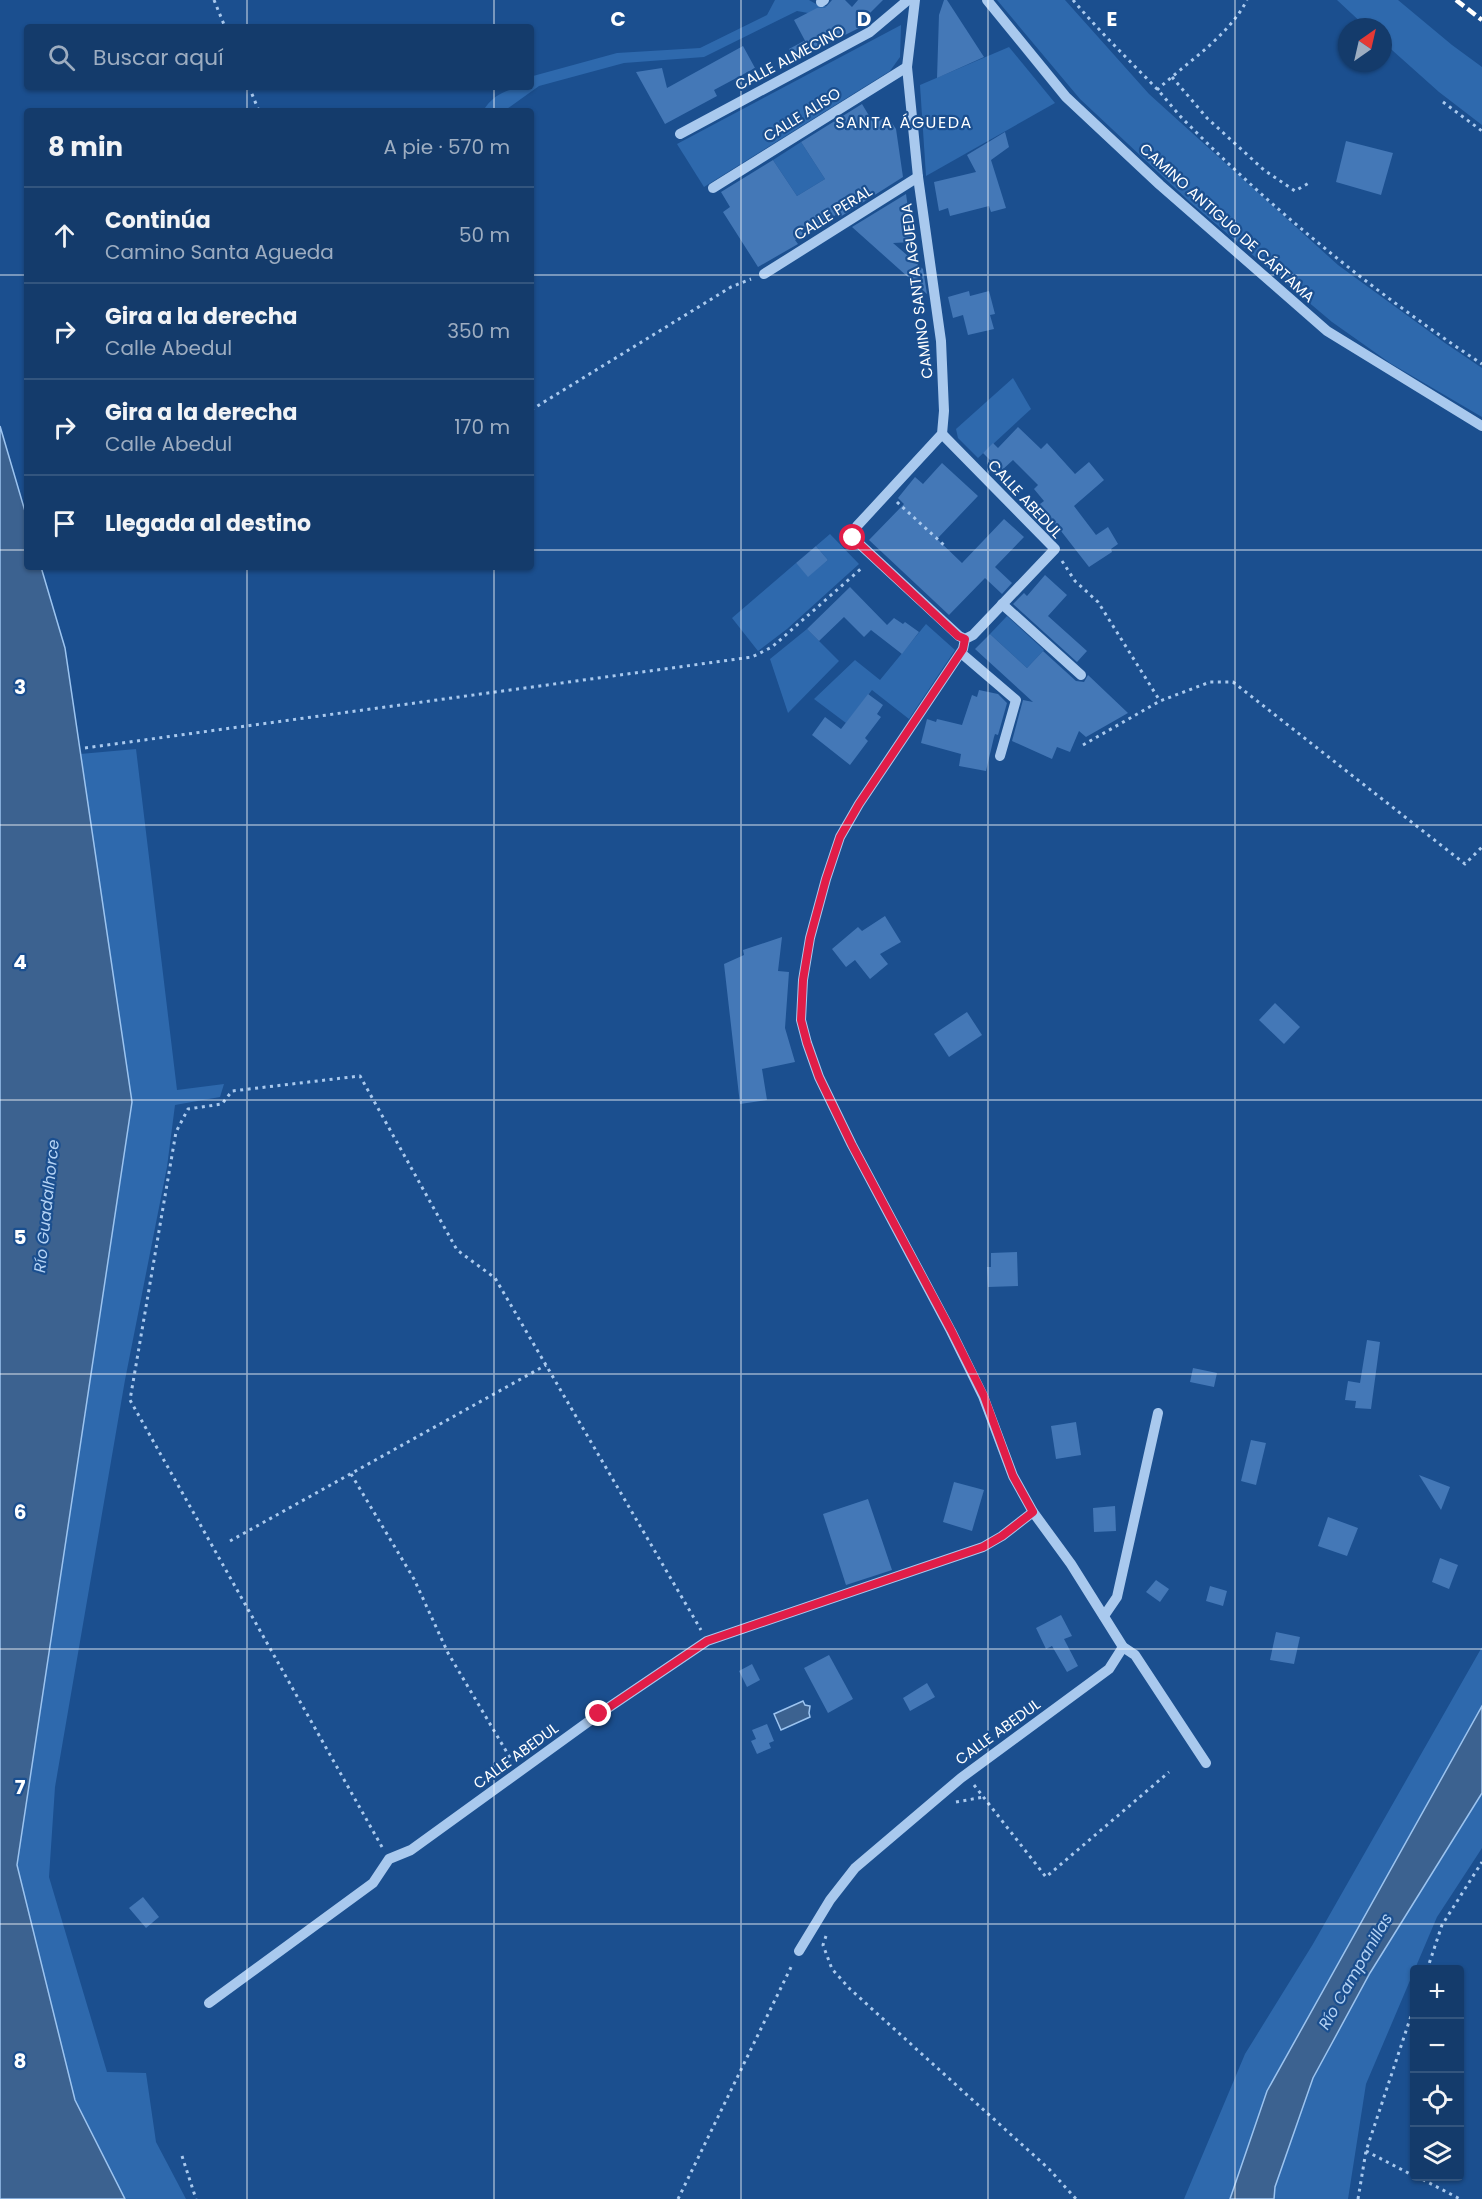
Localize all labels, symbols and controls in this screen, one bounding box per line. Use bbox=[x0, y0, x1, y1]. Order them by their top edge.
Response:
text: C bbox=[610, 5, 626, 33]
text: D bbox=[857, 5, 871, 33]
text: E bbox=[1107, 5, 1117, 33]
north arrow bbox=[1338, 18, 1392, 72]
street label: CALLE ALMECINO bbox=[731, 20, 848, 95]
search box bbox=[24, 24, 534, 90]
icon: search bbox=[45, 41, 78, 74]
text: Buscar aquí bbox=[93, 42, 224, 73]
street label: CALLE ALISO bbox=[759, 82, 844, 147]
district label: SANTA ÁGUEDA bbox=[835, 111, 973, 134]
text: 8 min bbox=[48, 129, 123, 165]
text: A pie · 570 m bbox=[383, 133, 510, 161]
street label: CAMINO ANTIGUO DE CÁRTAMA bbox=[1135, 138, 1319, 307]
street label: CALLE PERAL bbox=[790, 180, 876, 245]
street label: CAMINO SANTA AGUEDA bbox=[895, 202, 938, 380]
text: Continúa bbox=[105, 205, 211, 236]
icon: ahead bbox=[48, 219, 81, 252]
text: 50 m bbox=[459, 221, 510, 249]
text: Camino Santa Agueda bbox=[105, 238, 334, 266]
text: Gira a la derecha bbox=[105, 301, 298, 332]
icon: right bbox=[48, 315, 81, 348]
text: 350 m bbox=[447, 317, 510, 345]
text: Calle Abedul bbox=[105, 334, 232, 362]
text: Gira a la derecha bbox=[105, 397, 298, 428]
icon: right bbox=[48, 411, 81, 444]
text: 170 m bbox=[454, 413, 510, 441]
text: Calle Abedul bbox=[105, 430, 232, 458]
street label: CALLE ABEDUL bbox=[983, 455, 1068, 543]
icon: arrive bbox=[48, 507, 81, 540]
text: Llegada al destino bbox=[105, 508, 311, 539]
route start bbox=[839, 524, 865, 550]
text: 3 bbox=[14, 673, 26, 701]
text: 4 bbox=[13, 948, 27, 976]
water label: Río Guadalhorce bbox=[28, 1138, 65, 1274]
text: 5 bbox=[14, 1223, 27, 1251]
text: 6 bbox=[14, 1498, 26, 1526]
street label: CALLE ABEDUL bbox=[951, 1693, 1045, 1770]
route end bbox=[585, 1700, 611, 1726]
street label: CALLE ABEDUL bbox=[469, 1717, 563, 1794]
text: 7 bbox=[15, 1773, 26, 1801]
water label: Río Campanillas bbox=[1313, 1909, 1398, 2034]
map controls bbox=[1410, 1965, 1464, 2181]
button: + bbox=[1410, 1965, 1464, 2019]
button: − bbox=[1410, 2019, 1464, 2073]
text: 8 bbox=[14, 2047, 26, 2075]
button: locate bbox=[1410, 2073, 1464, 2127]
button: layers bbox=[1410, 2127, 1464, 2181]

